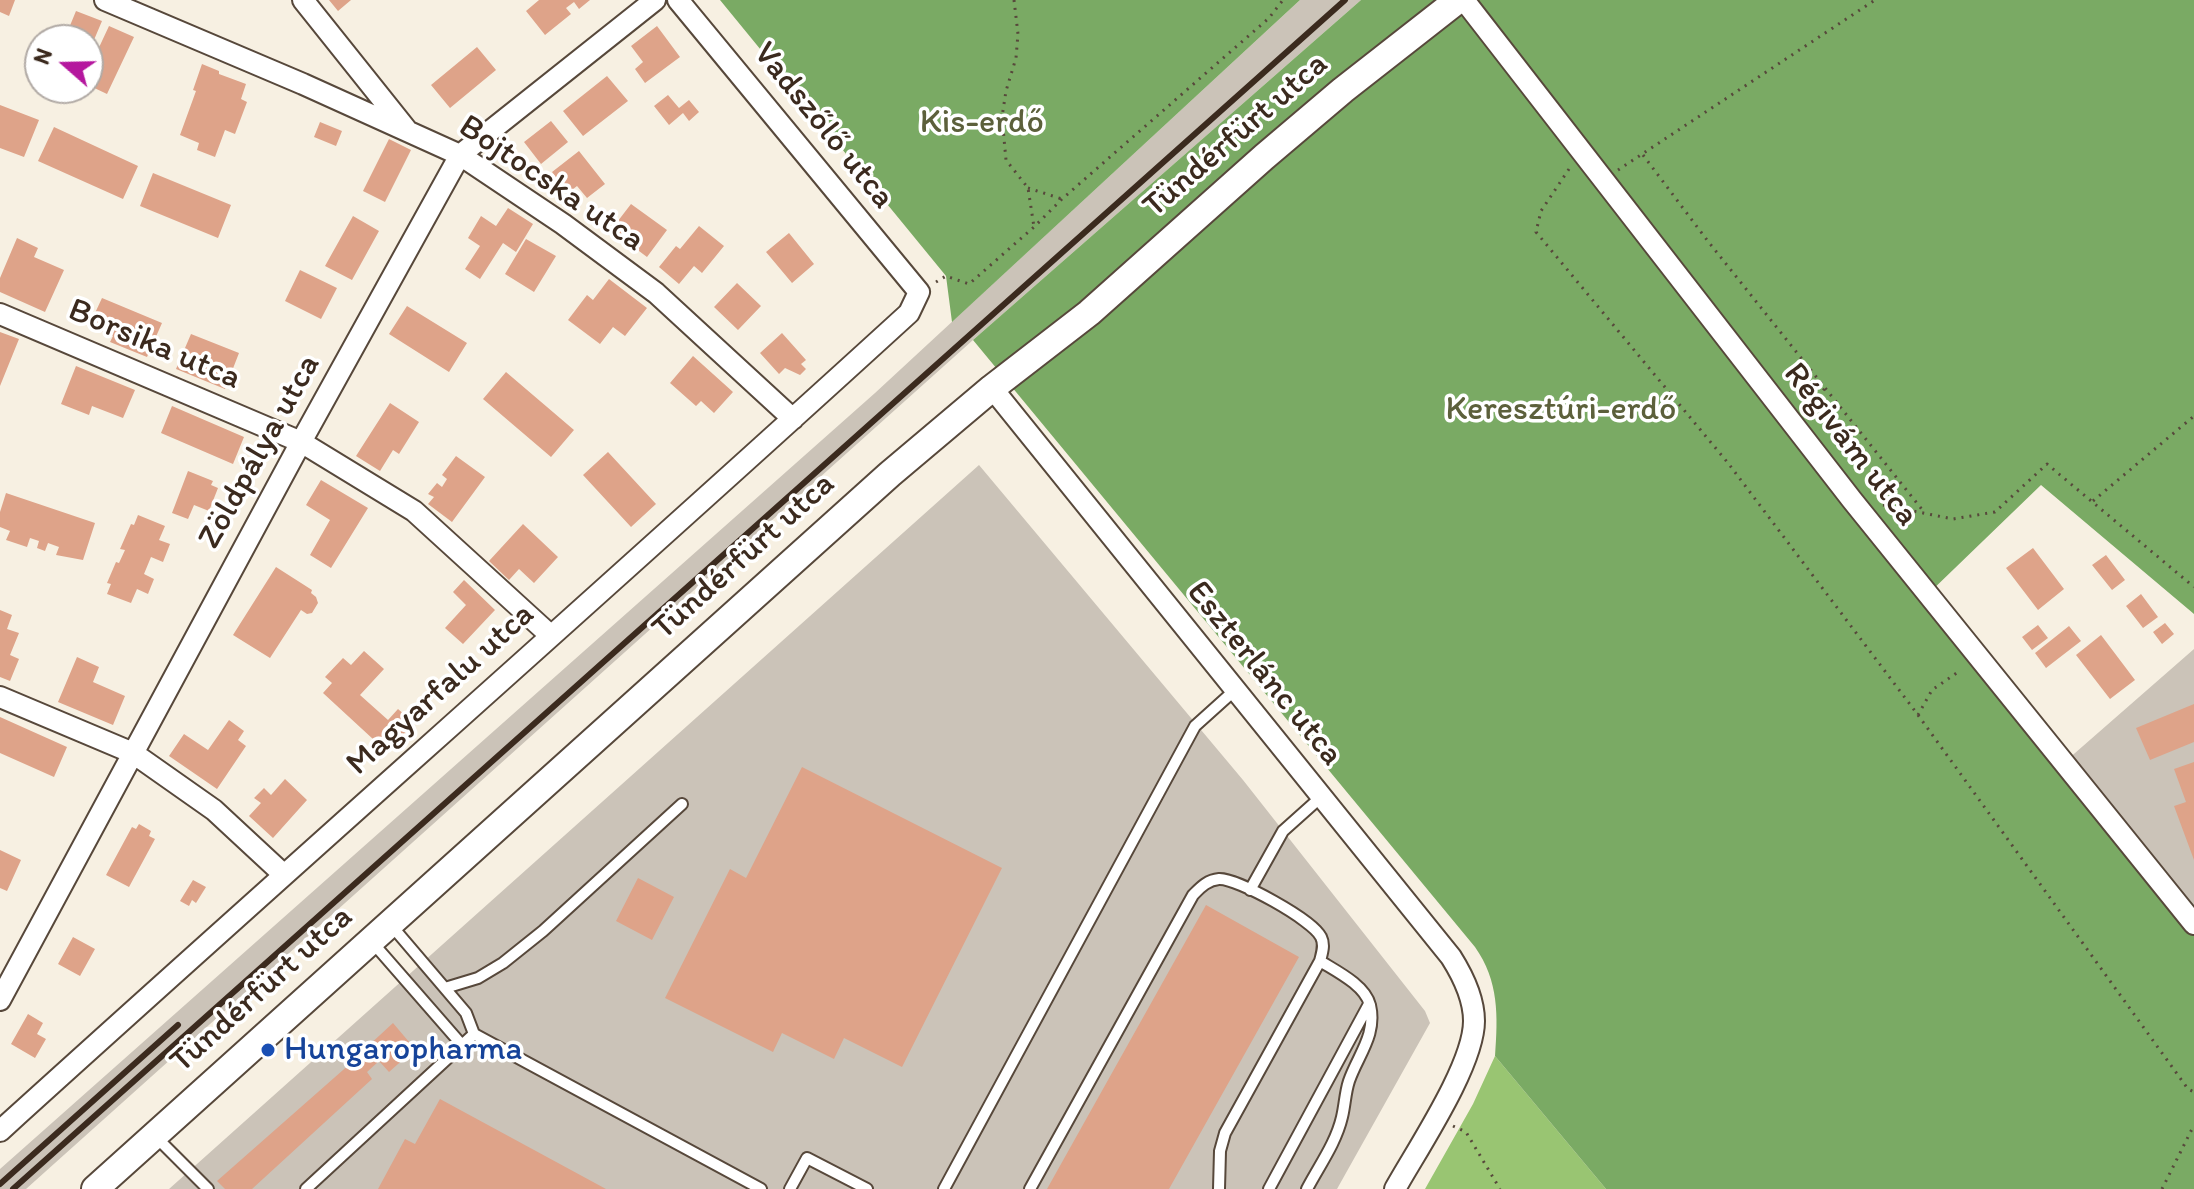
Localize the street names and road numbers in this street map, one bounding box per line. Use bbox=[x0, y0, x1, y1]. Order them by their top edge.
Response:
street label: Vadszőlő utca bbox=[743, 35, 903, 217]
street label: Tündérfürt utca bbox=[1135, 45, 1337, 227]
street label: Bojtocska utca bbox=[450, 107, 652, 261]
street label: Borsika utca bbox=[62, 290, 246, 400]
street label: Zöldpálya utca bbox=[190, 348, 330, 556]
street label: Régivám utca bbox=[1774, 355, 1926, 535]
street label: Tündérfürt utca bbox=[644, 464, 844, 650]
street label: Eszterlánc utca bbox=[1177, 573, 1351, 775]
street label: Magyarfalu utca bbox=[339, 595, 543, 785]
street label: Tündérfürt utca bbox=[162, 897, 362, 1083]

